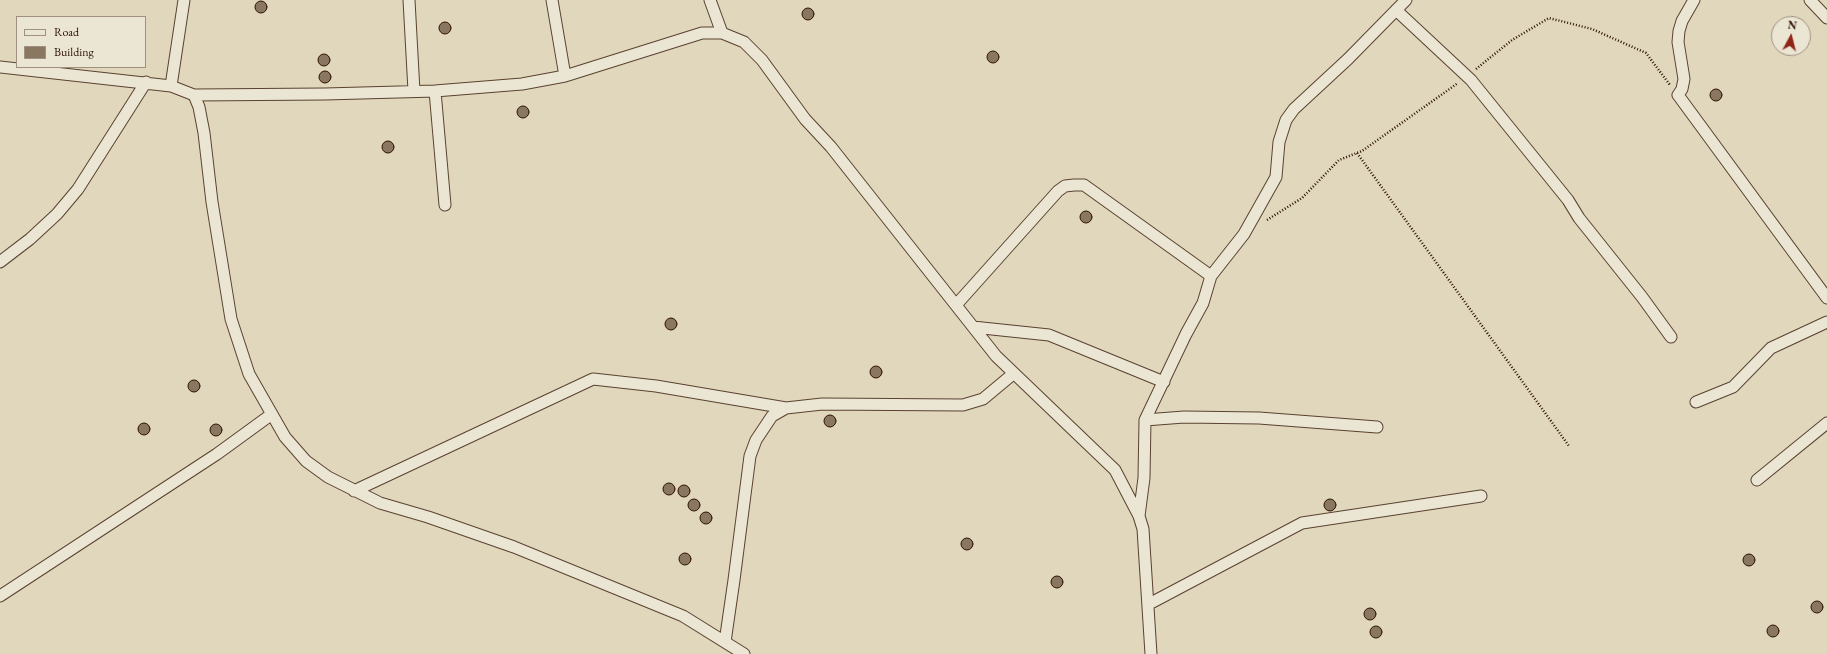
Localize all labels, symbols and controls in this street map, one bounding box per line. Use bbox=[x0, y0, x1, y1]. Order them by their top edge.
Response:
legend bbox=[16, 16, 146, 68]
north arrow bbox=[1771, 16, 1811, 56]
text: N bbox=[1787, 18, 1798, 33]
text: Road bbox=[54, 24, 79, 40]
text: Building bbox=[54, 44, 94, 60]

